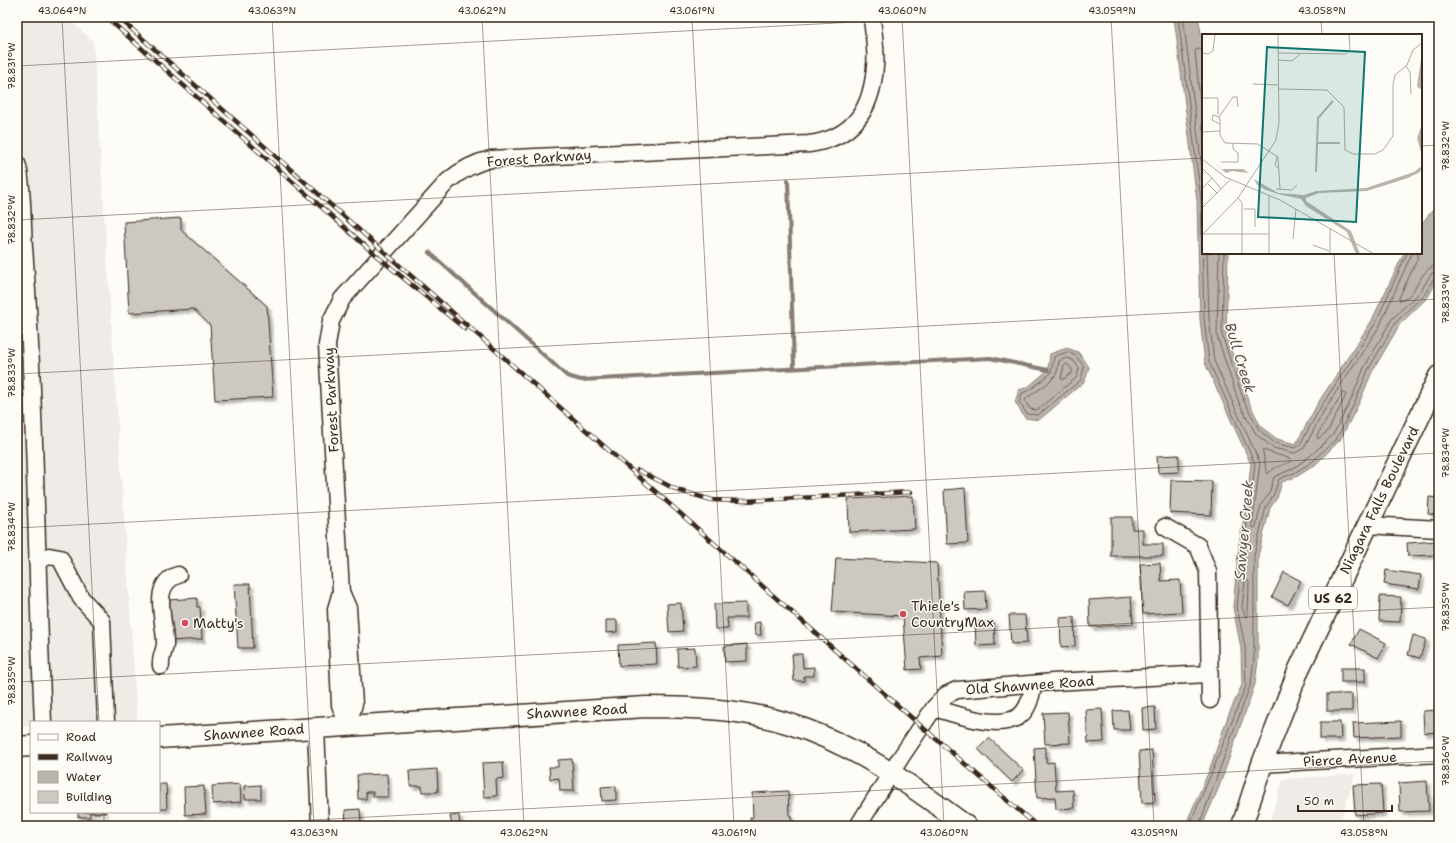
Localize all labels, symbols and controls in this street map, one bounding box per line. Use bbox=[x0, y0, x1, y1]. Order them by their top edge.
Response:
text: 43.064°N bbox=[38, 4, 86, 17]
text: 43.063°N bbox=[248, 4, 296, 17]
text: 43.062°N bbox=[458, 4, 506, 17]
text: 43.061°N bbox=[669, 4, 715, 17]
text: 43.060°N bbox=[878, 4, 926, 17]
text: 43.059°N bbox=[1088, 4, 1136, 17]
text: 43.058°N bbox=[1298, 4, 1346, 17]
inset map bbox=[1202, 34, 1422, 254]
text: 78.831°W bbox=[5, 42, 18, 90]
text: 78.832°W bbox=[1439, 121, 1452, 171]
street label: Forest Parkway bbox=[486, 145, 592, 171]
text: 78.832°W bbox=[5, 195, 18, 245]
text: 78.833°W bbox=[1439, 274, 1452, 324]
water label: Bull Creek bbox=[1220, 320, 1260, 396]
street label: Forest Parkway bbox=[319, 347, 343, 453]
text: 78.833°W bbox=[5, 348, 18, 398]
street label: Niagara Falls Boulevard bbox=[1335, 423, 1423, 577]
text: 78.834°W bbox=[1439, 427, 1452, 478]
water label: Sawyer Creek bbox=[1230, 479, 1258, 581]
text: 78.834°W bbox=[5, 501, 18, 552]
text: 78.835°W bbox=[1439, 582, 1452, 632]
road number: US 62 bbox=[1309, 587, 1357, 609]
place label: Thiele's CountryMax bbox=[911, 597, 994, 631]
marker: Thiele's CountryMax bbox=[898, 609, 908, 619]
place label: Matty's bbox=[193, 614, 244, 632]
marker: Matty's bbox=[180, 618, 190, 628]
text: 78.835°W bbox=[5, 656, 18, 706]
street label: Old Shawnee Road bbox=[965, 672, 1095, 698]
street label: Shawnee Road bbox=[526, 699, 628, 723]
street label: Shawnee Road bbox=[203, 719, 305, 744]
legend bbox=[30, 721, 160, 813]
text: Road bbox=[66, 729, 97, 745]
text: 78.836°W bbox=[1439, 735, 1452, 786]
street label: Pierce Avenue bbox=[1303, 748, 1398, 770]
text: Railway bbox=[66, 749, 113, 765]
text: Water bbox=[66, 769, 102, 785]
scale bar bbox=[1298, 787, 1392, 813]
text: Building bbox=[66, 789, 112, 805]
text: 50 m bbox=[1304, 793, 1334, 809]
text: 43.063°N bbox=[290, 826, 338, 839]
text: 43.062°N bbox=[500, 826, 548, 839]
text: 43.061°N bbox=[711, 826, 757, 839]
text: 43.060°N bbox=[920, 826, 968, 839]
text: 43.059°N bbox=[1130, 826, 1178, 839]
text: 43.058°N bbox=[1340, 826, 1388, 839]

